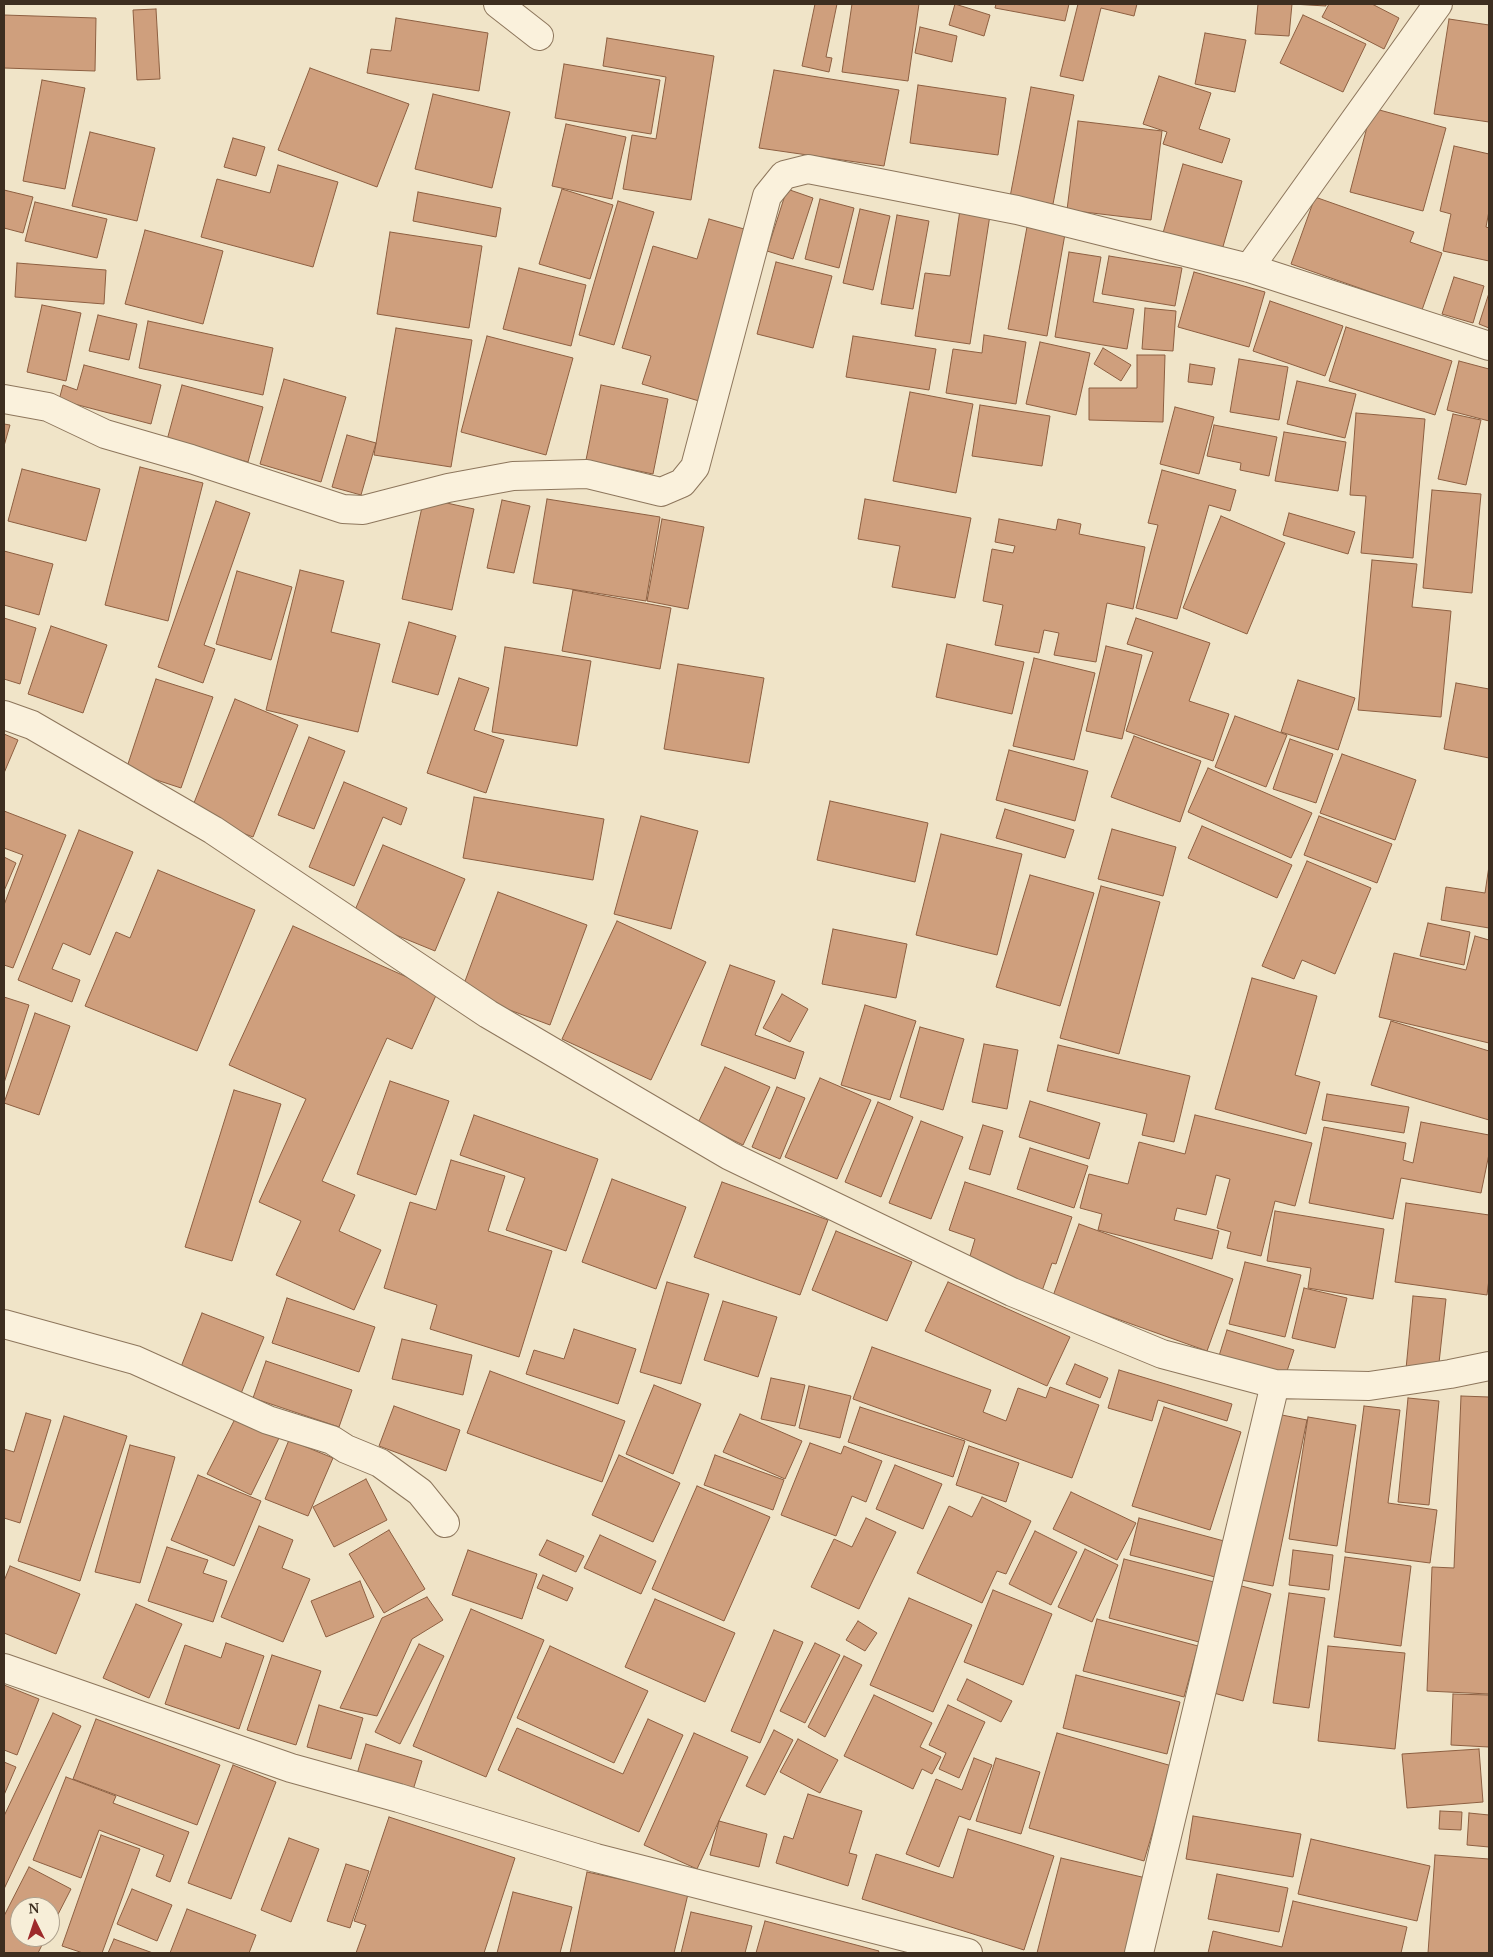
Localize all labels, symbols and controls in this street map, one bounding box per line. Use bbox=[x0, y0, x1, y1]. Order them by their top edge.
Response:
north arrow bbox=[10, 1897, 60, 1947]
text: N bbox=[28, 1898, 40, 1917]

